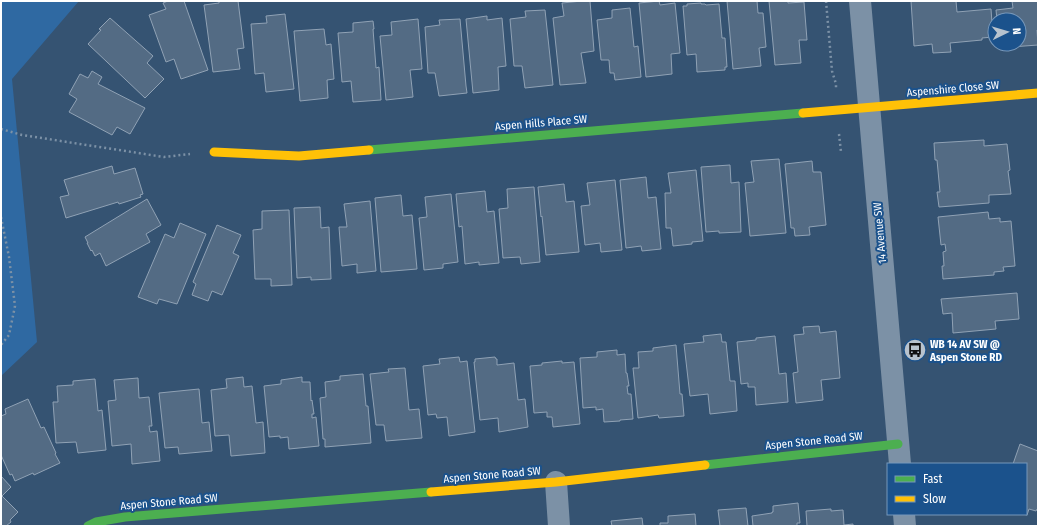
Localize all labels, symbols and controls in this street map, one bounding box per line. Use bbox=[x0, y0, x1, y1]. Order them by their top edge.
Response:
north arrow bbox=[987, 12, 1027, 52]
text: N bbox=[1010, 27, 1023, 35]
street label: Aspenshire Close SW bbox=[906, 78, 1000, 100]
street label: Aspen Hills Place SW bbox=[494, 112, 588, 134]
street label: 14 Avenue SW bbox=[871, 202, 889, 264]
bus stop icon: WB 14 AV SW @ Aspen Stone RD bbox=[902, 337, 928, 363]
place label: WB 14 AV SW @ Aspen Stone RD bbox=[929, 338, 1002, 364]
street label: Aspen Stone Road SW bbox=[765, 429, 863, 453]
legend bbox=[887, 463, 1027, 515]
street label: Aspen Stone Road SW bbox=[443, 464, 541, 486]
text: Fast bbox=[923, 472, 942, 486]
street label: Aspen Stone Road SW bbox=[120, 491, 218, 513]
text: Slow bbox=[923, 492, 946, 506]

